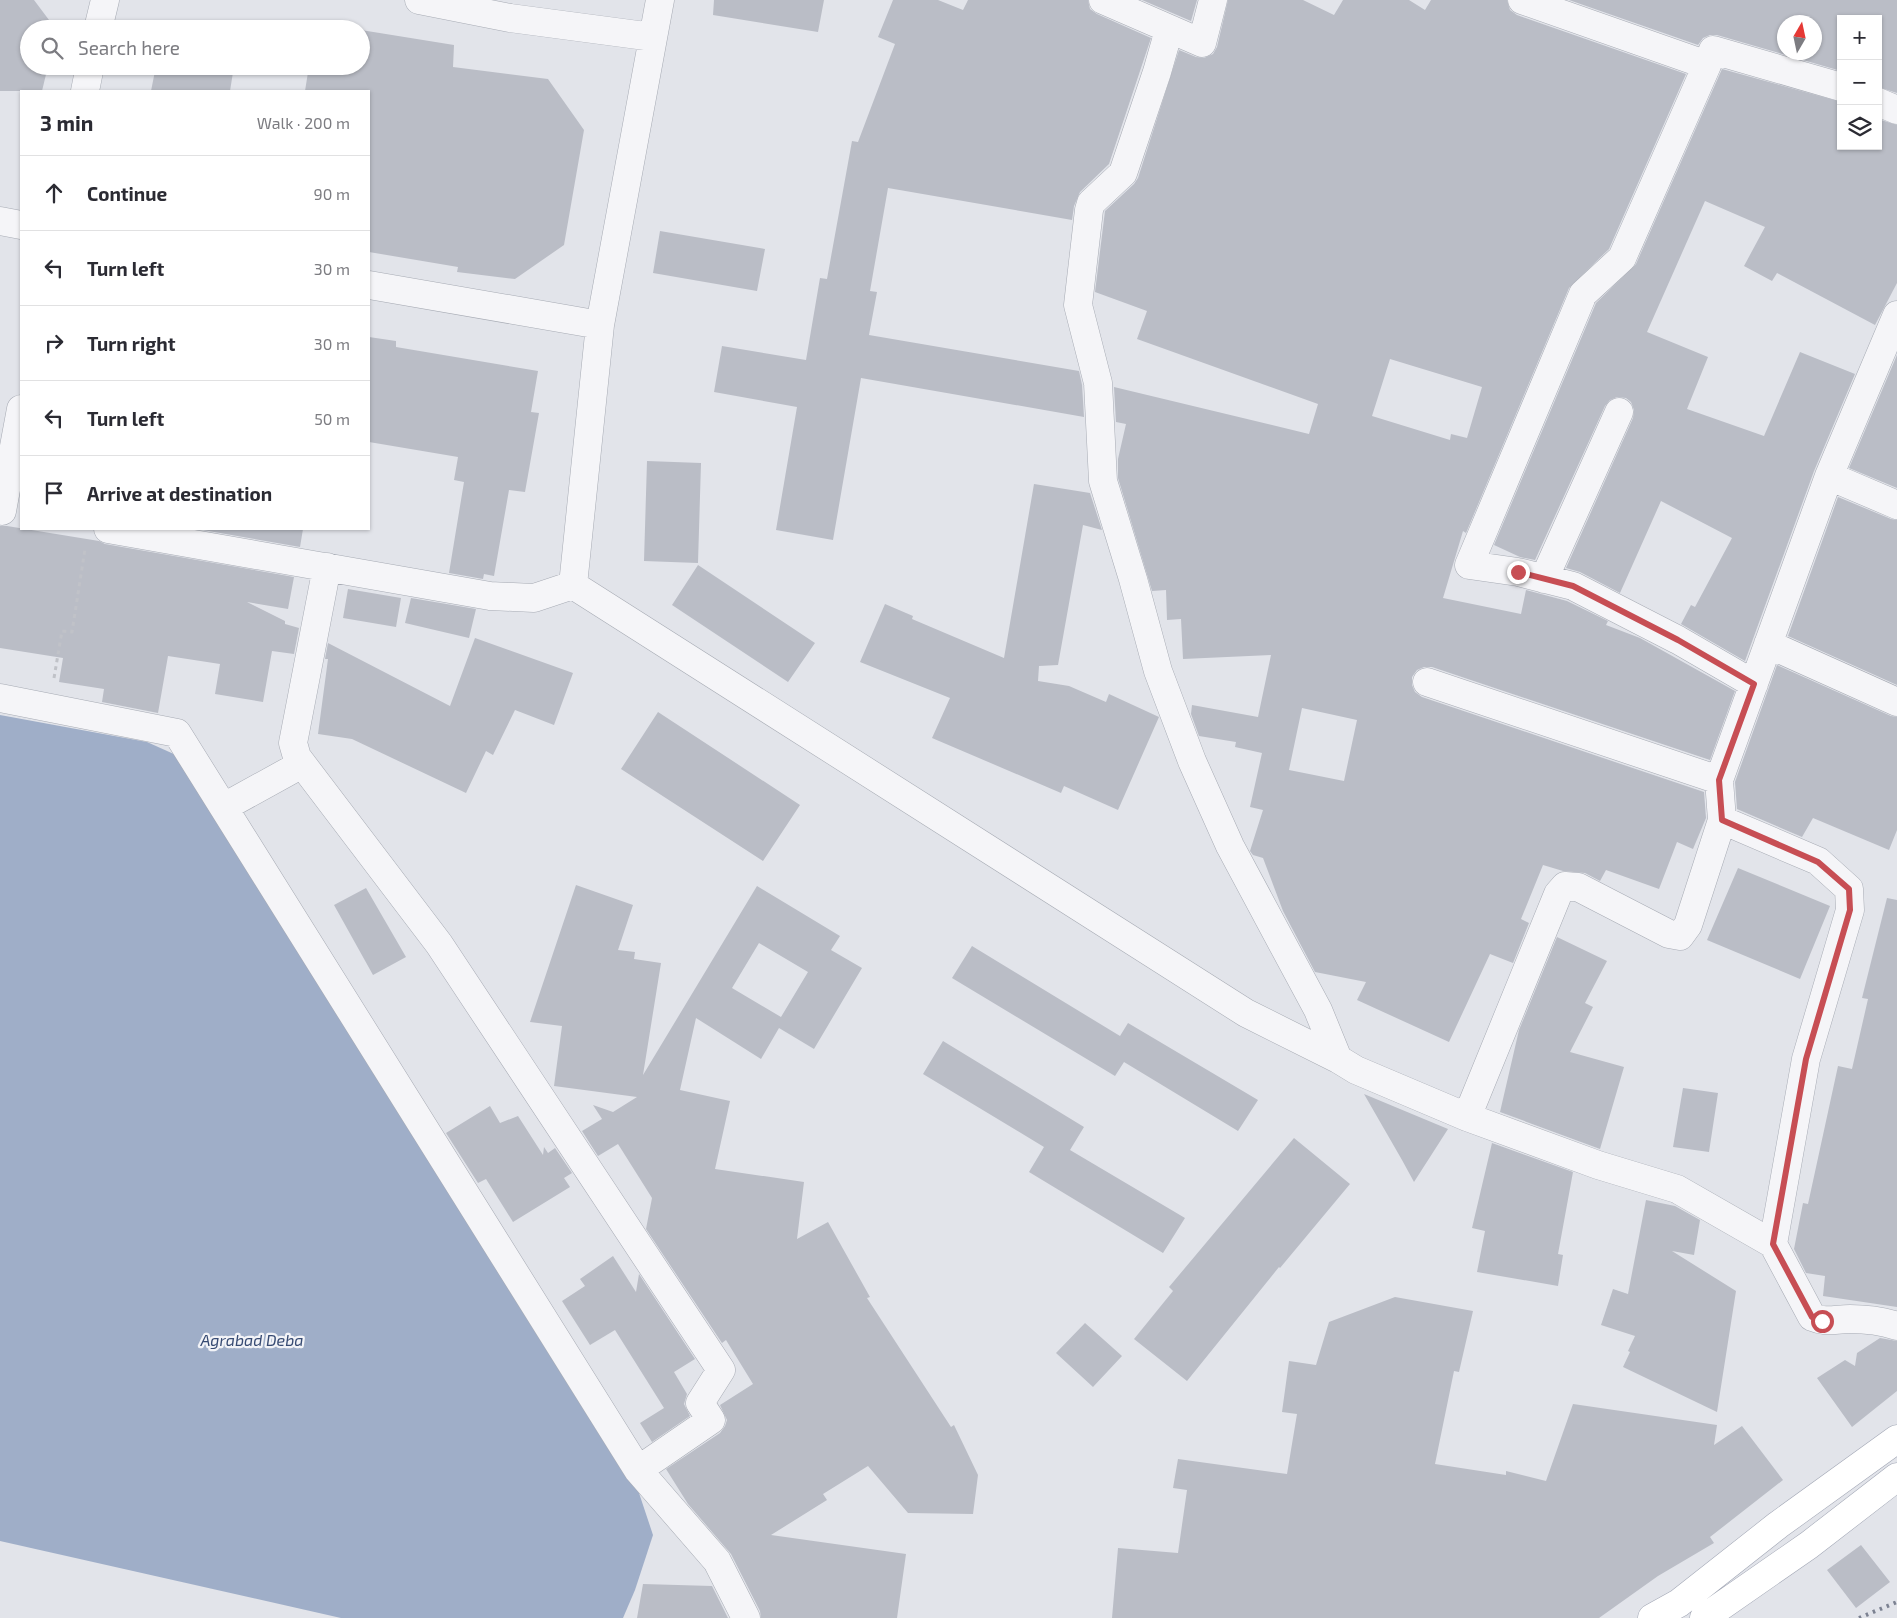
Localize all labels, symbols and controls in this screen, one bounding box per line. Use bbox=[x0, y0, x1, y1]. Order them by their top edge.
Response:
north arrow bbox=[1777, 15, 1822, 60]
map controls bbox=[1837, 15, 1882, 150]
button: + bbox=[1837, 15, 1882, 60]
search box bbox=[20, 20, 370, 75]
icon: search bbox=[38, 34, 66, 62]
text: Search here bbox=[78, 36, 180, 59]
button: − bbox=[1837, 60, 1882, 105]
button: layers bbox=[1837, 105, 1882, 150]
text: 3 min bbox=[40, 110, 93, 135]
text: Walk · 200 m bbox=[257, 113, 350, 132]
icon: ahead bbox=[40, 179, 68, 207]
text: Continue bbox=[87, 182, 167, 205]
text: 90 m bbox=[314, 184, 350, 203]
icon: left bbox=[40, 254, 68, 282]
text: Turn left bbox=[87, 257, 164, 280]
text: 30 m bbox=[314, 259, 350, 278]
icon: right bbox=[40, 329, 68, 357]
text: Turn right bbox=[87, 332, 175, 355]
text: 30 m bbox=[314, 334, 350, 353]
icon: left bbox=[40, 404, 68, 432]
text: Turn left bbox=[87, 407, 164, 430]
text: 50 m bbox=[314, 409, 350, 428]
icon: arrive bbox=[40, 479, 68, 507]
text: Arrive at destination bbox=[87, 482, 272, 505]
route end bbox=[1507, 561, 1530, 584]
route start bbox=[1811, 1310, 1834, 1333]
water label: Agrabad Deba bbox=[199, 1330, 304, 1349]

